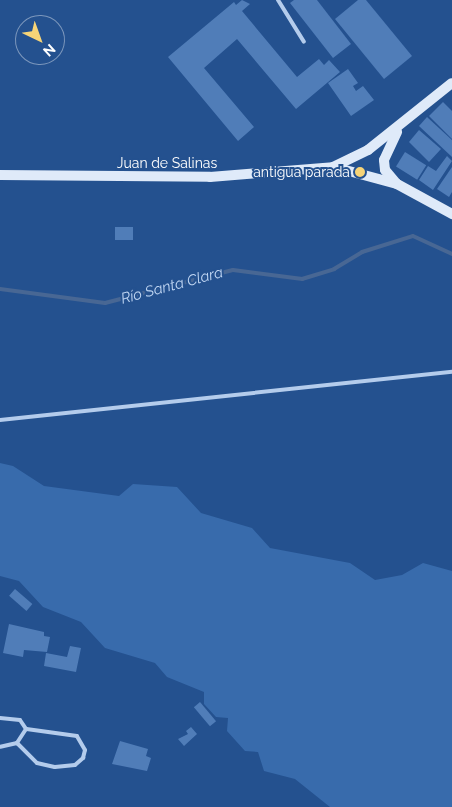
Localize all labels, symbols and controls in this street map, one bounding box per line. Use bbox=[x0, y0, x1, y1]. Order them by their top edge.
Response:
north arrow bbox=[15, 15, 65, 65]
text: N bbox=[40, 41, 59, 60]
street label: Juan de Salinas bbox=[117, 155, 217, 171]
place label: antigua parada bbox=[253, 164, 350, 180]
marker: antigua parada bbox=[354, 166, 366, 178]
water label: Río Santa Clara bbox=[119, 264, 225, 308]

